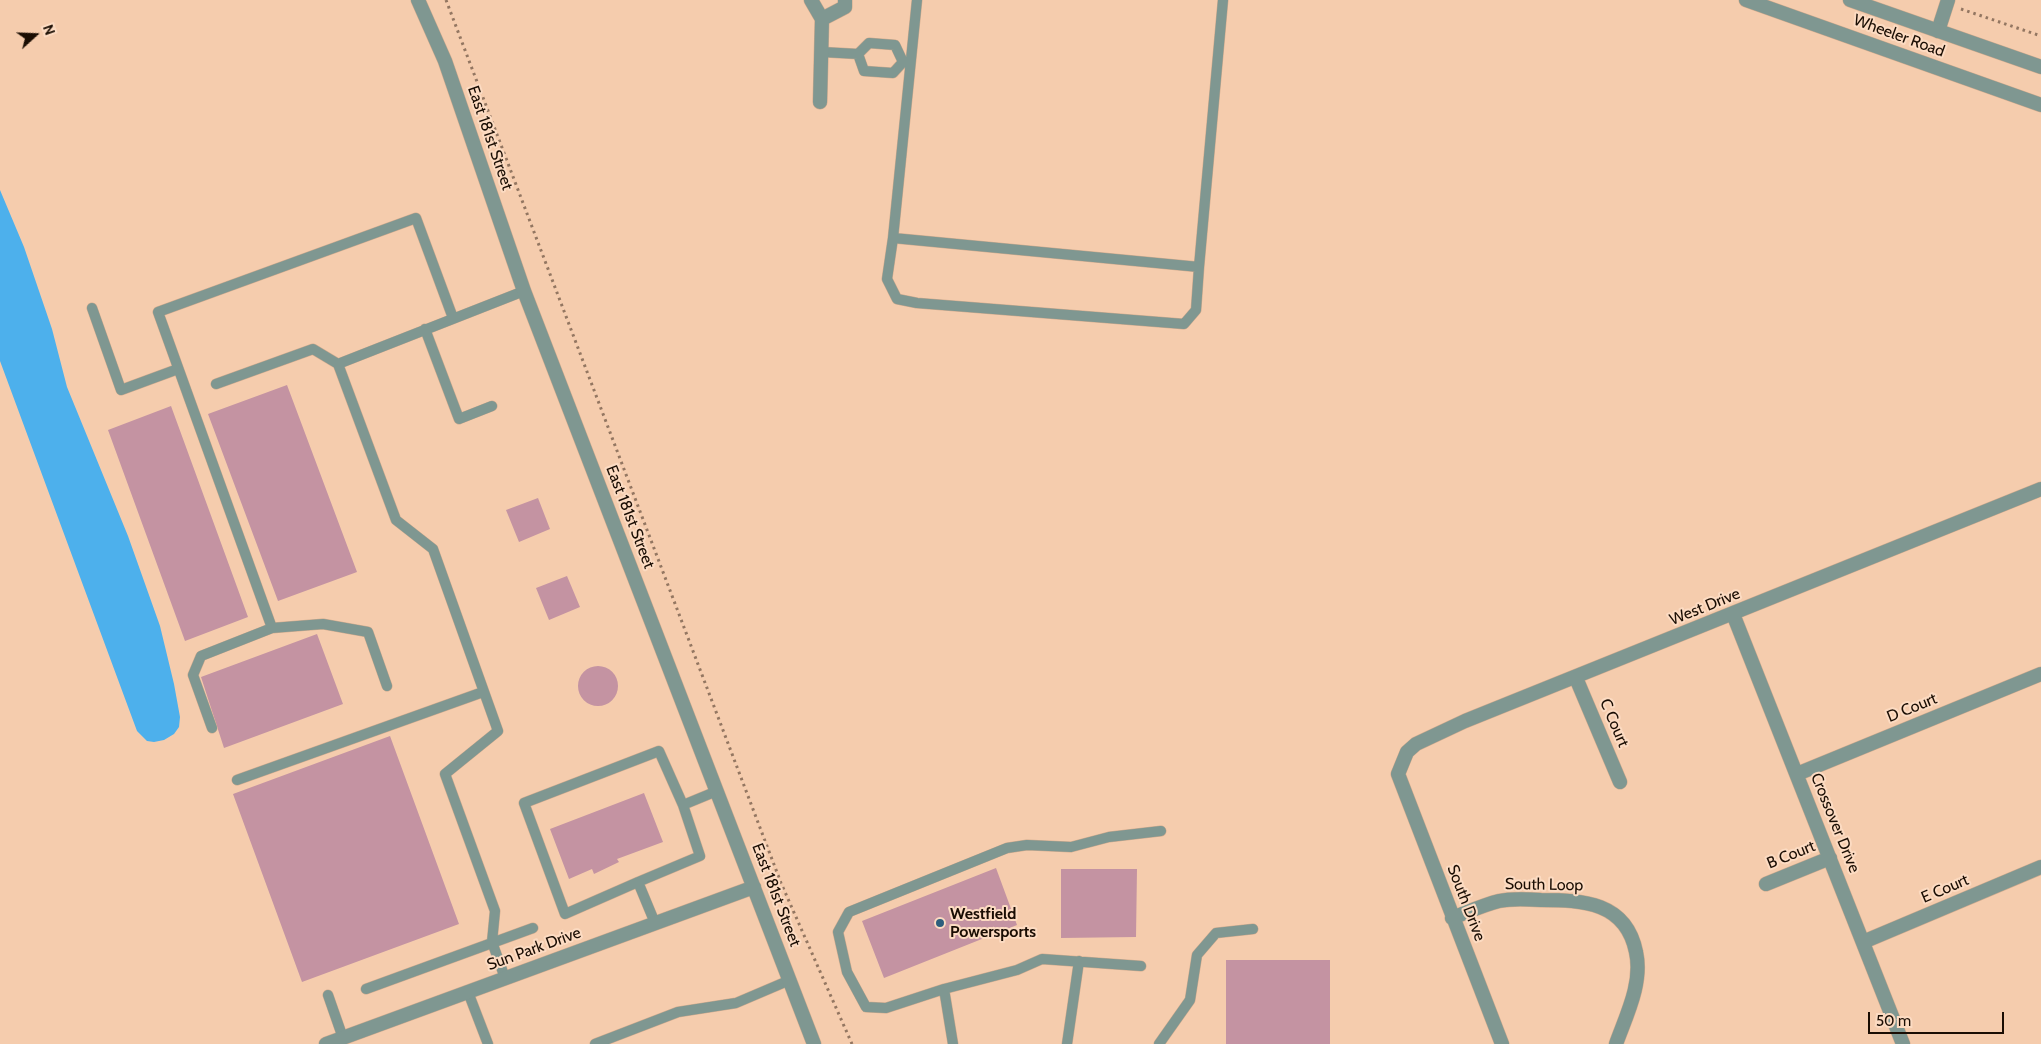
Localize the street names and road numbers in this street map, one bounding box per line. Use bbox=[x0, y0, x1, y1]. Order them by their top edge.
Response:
street label: Wheeler Road bbox=[1851, 11, 1947, 61]
street label: East 181st Street bbox=[463, 83, 517, 193]
street label: East 181st Street bbox=[602, 463, 658, 571]
street label: West Drive bbox=[1667, 584, 1743, 630]
street label: D Court bbox=[1884, 689, 1940, 727]
street label: C Court bbox=[1595, 696, 1633, 750]
street label: Crossover Drive bbox=[1806, 770, 1864, 876]
street label: B Court bbox=[1764, 837, 1818, 873]
street label: East 181st Street bbox=[748, 841, 804, 949]
street label: South Drive bbox=[1443, 862, 1489, 944]
street label: E Court bbox=[1918, 870, 1972, 908]
street label: South Loop bbox=[1505, 875, 1583, 895]
street label: Sun Park Drive bbox=[484, 923, 584, 975]

